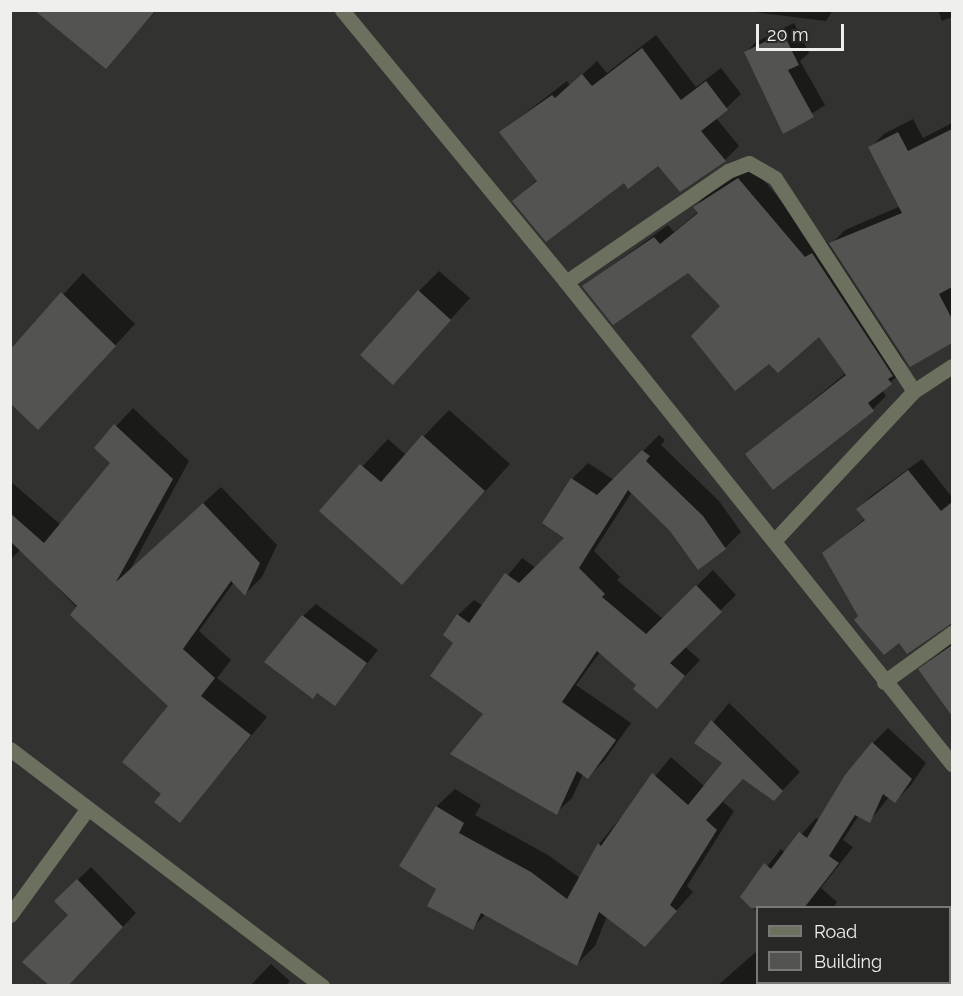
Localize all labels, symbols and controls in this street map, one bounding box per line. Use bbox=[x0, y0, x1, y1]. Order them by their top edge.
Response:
scale bar bbox=[759, 12, 848, 50]
text: 20 m bbox=[767, 24, 809, 45]
legend bbox=[756, 906, 951, 984]
text: Road bbox=[814, 921, 857, 942]
text: Building bbox=[814, 951, 882, 972]

